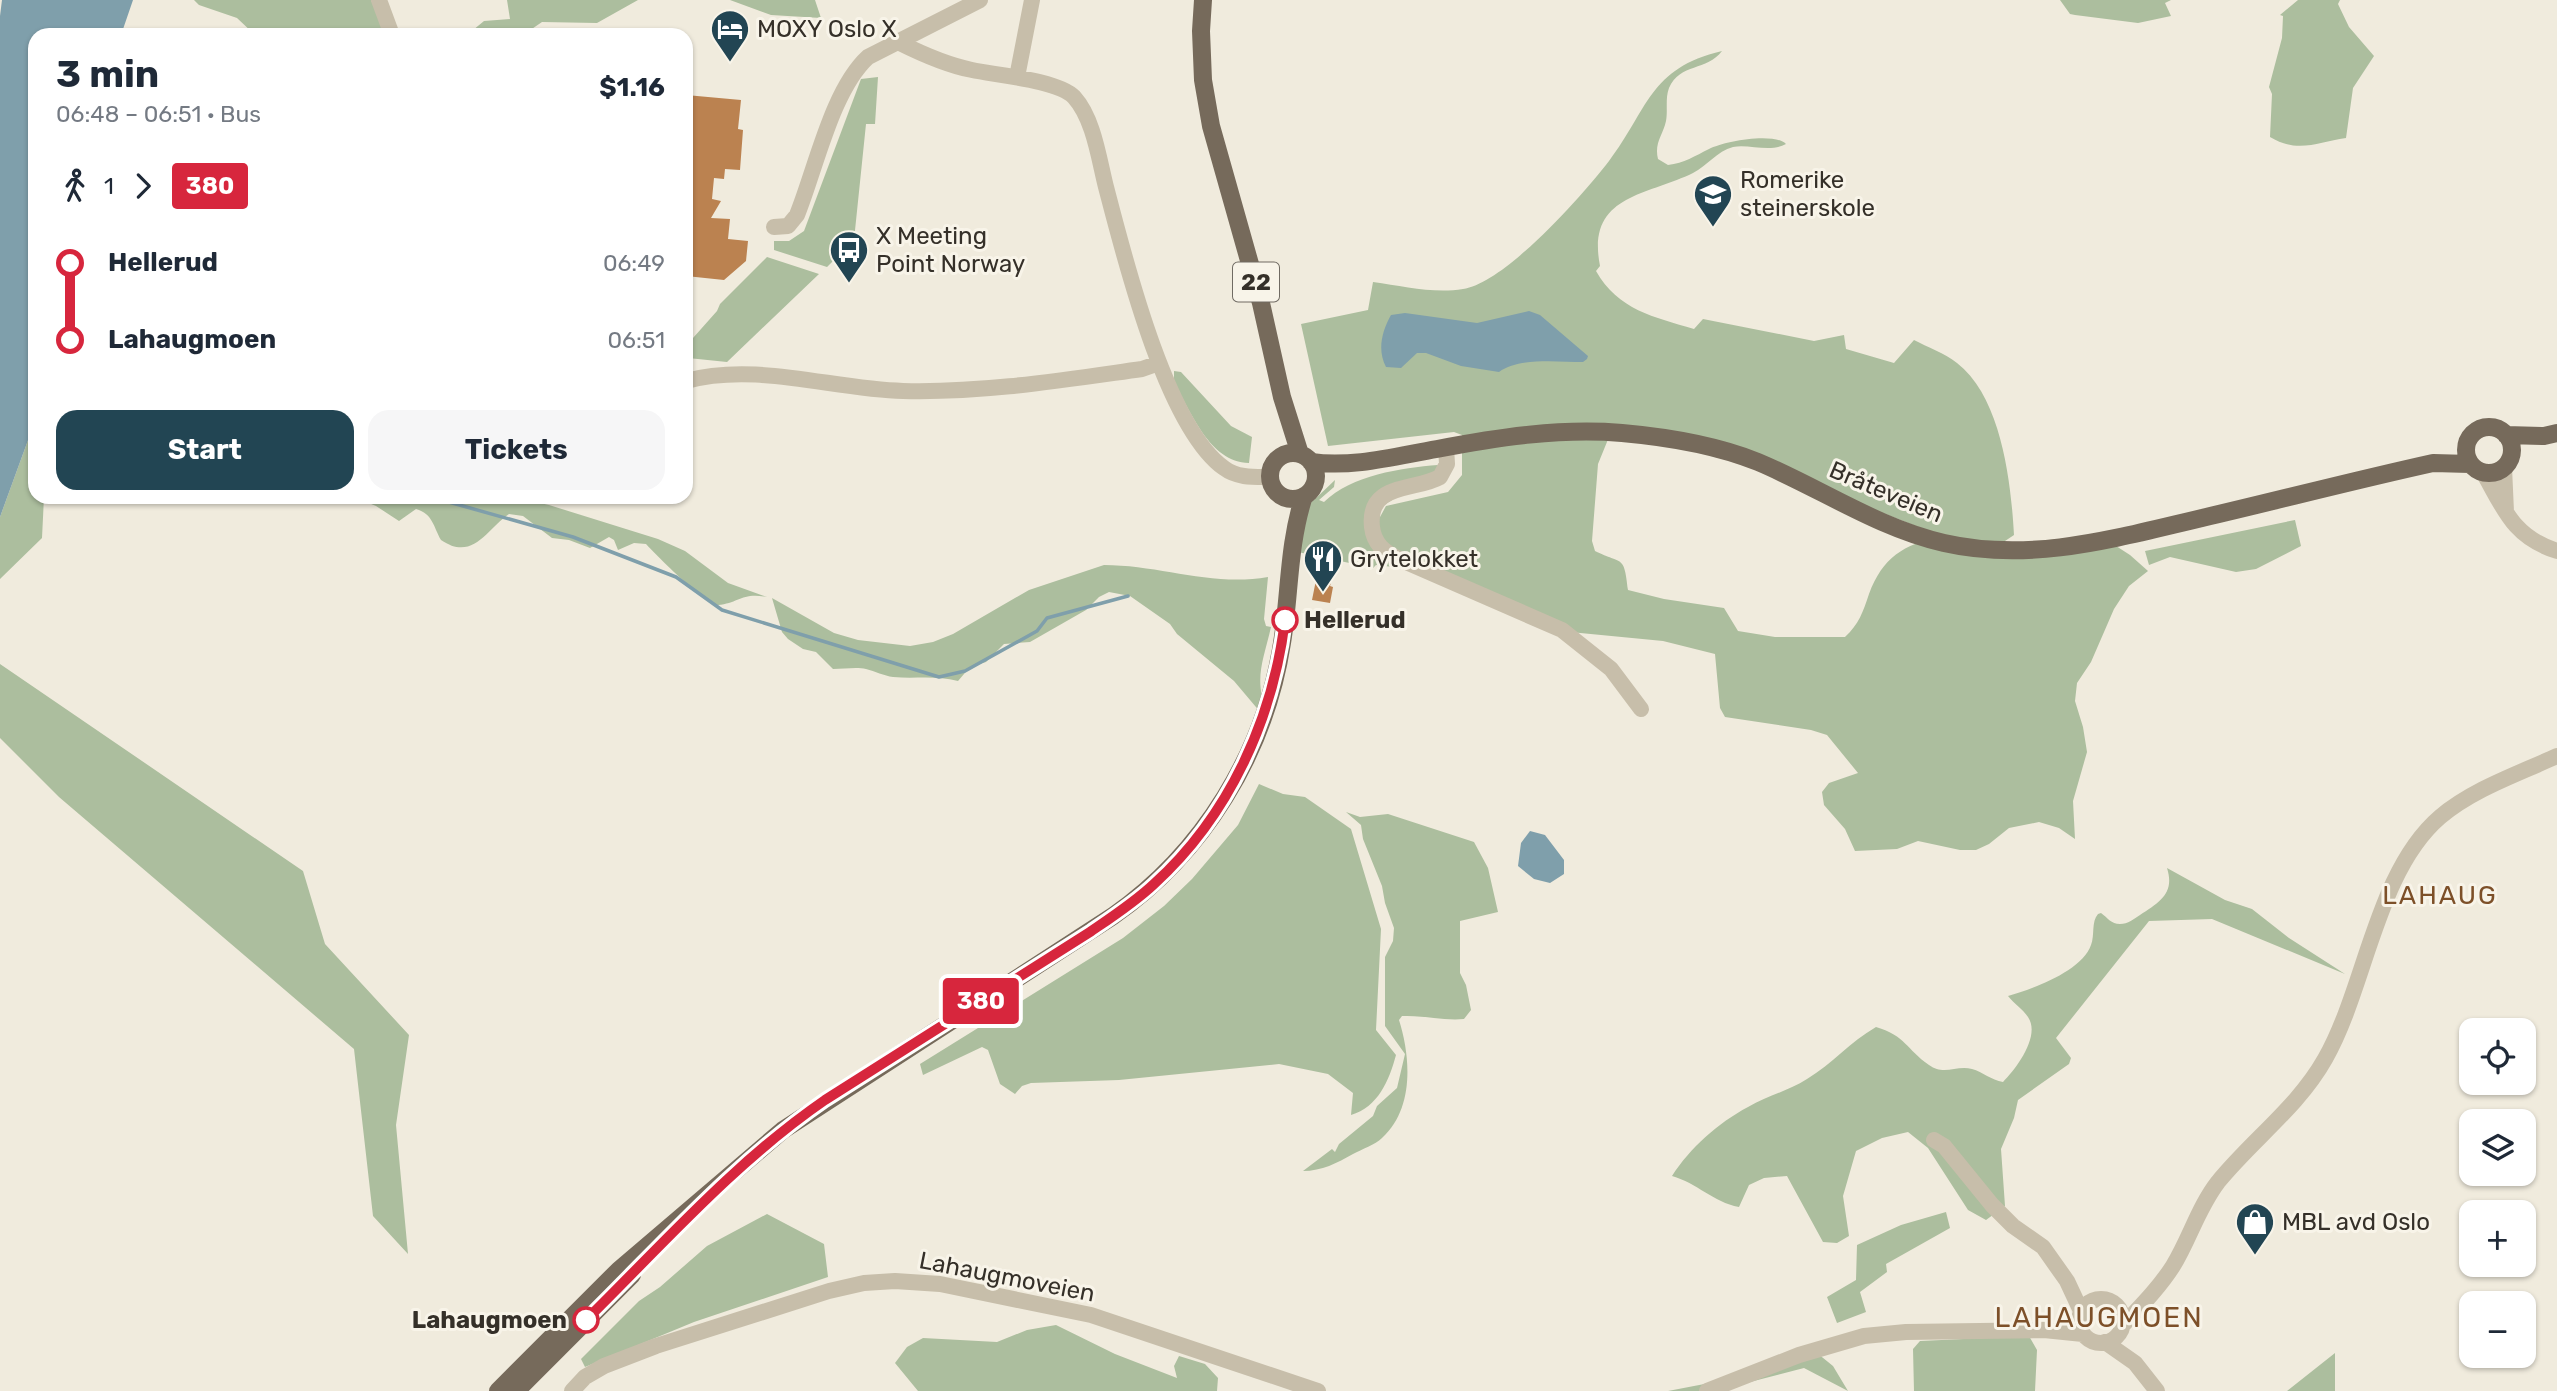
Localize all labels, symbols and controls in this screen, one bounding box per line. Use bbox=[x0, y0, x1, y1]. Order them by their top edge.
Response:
hotel icon: MOXY Oslo X bbox=[709, 8, 751, 63]
place label: MOXY Oslo X bbox=[757, 15, 897, 43]
text: 3 min bbox=[56, 51, 159, 97]
text: $1.16 bbox=[599, 72, 665, 103]
text: 06:48 – 06:51 · Bus bbox=[56, 100, 261, 128]
place label: Romerike steinerskole bbox=[1740, 166, 1875, 222]
icon: walk bbox=[56, 167, 94, 205]
icon: forward bbox=[124, 167, 162, 205]
text: 1 bbox=[104, 172, 114, 200]
text: 380 bbox=[186, 172, 234, 200]
school or university icon: Romerike steinerskole bbox=[1692, 173, 1734, 228]
place label: X Meeting Point Norway bbox=[876, 222, 1025, 278]
bus stop icon: X Meeting Point Norway bbox=[828, 229, 870, 284]
text: Hellerud bbox=[108, 247, 218, 278]
text: 06:49 bbox=[603, 249, 665, 277]
road number: 22 bbox=[1233, 262, 1279, 302]
text: Lahaugmoen bbox=[108, 324, 276, 355]
text: 06:51 bbox=[607, 326, 665, 354]
button: Start bbox=[56, 410, 354, 490]
button: Tickets bbox=[368, 410, 665, 490]
street label: Bråteveien bbox=[1825, 456, 1947, 528]
restaurant icon: Grytelokket bbox=[1302, 538, 1344, 593]
place label: Grytelokket bbox=[1350, 545, 1478, 573]
place label: Hellerud bbox=[1304, 606, 1406, 634]
marker: Hellerud bbox=[1272, 607, 1298, 633]
district label: LAHAUG bbox=[2382, 880, 2498, 911]
line badge: 380 bbox=[941, 978, 1021, 1024]
text: 380 bbox=[957, 987, 1005, 1015]
map controls bbox=[2459, 1018, 2536, 1368]
button: locate bbox=[2459, 1018, 2536, 1095]
button: layers bbox=[2459, 1109, 2536, 1186]
button: + bbox=[2459, 1200, 2536, 1277]
shop icon: MBL avd Oslo bbox=[2234, 1201, 2276, 1256]
place label: MBL avd Oslo bbox=[2282, 1208, 2430, 1236]
street label: Lahaugmoveien bbox=[917, 1246, 1097, 1308]
button: − bbox=[2459, 1291, 2536, 1368]
district label: LAHAUGMOEN bbox=[1994, 1301, 2204, 1334]
place label: Lahaugmoen bbox=[412, 1306, 567, 1334]
marker: Lahaugmoen bbox=[573, 1307, 599, 1333]

